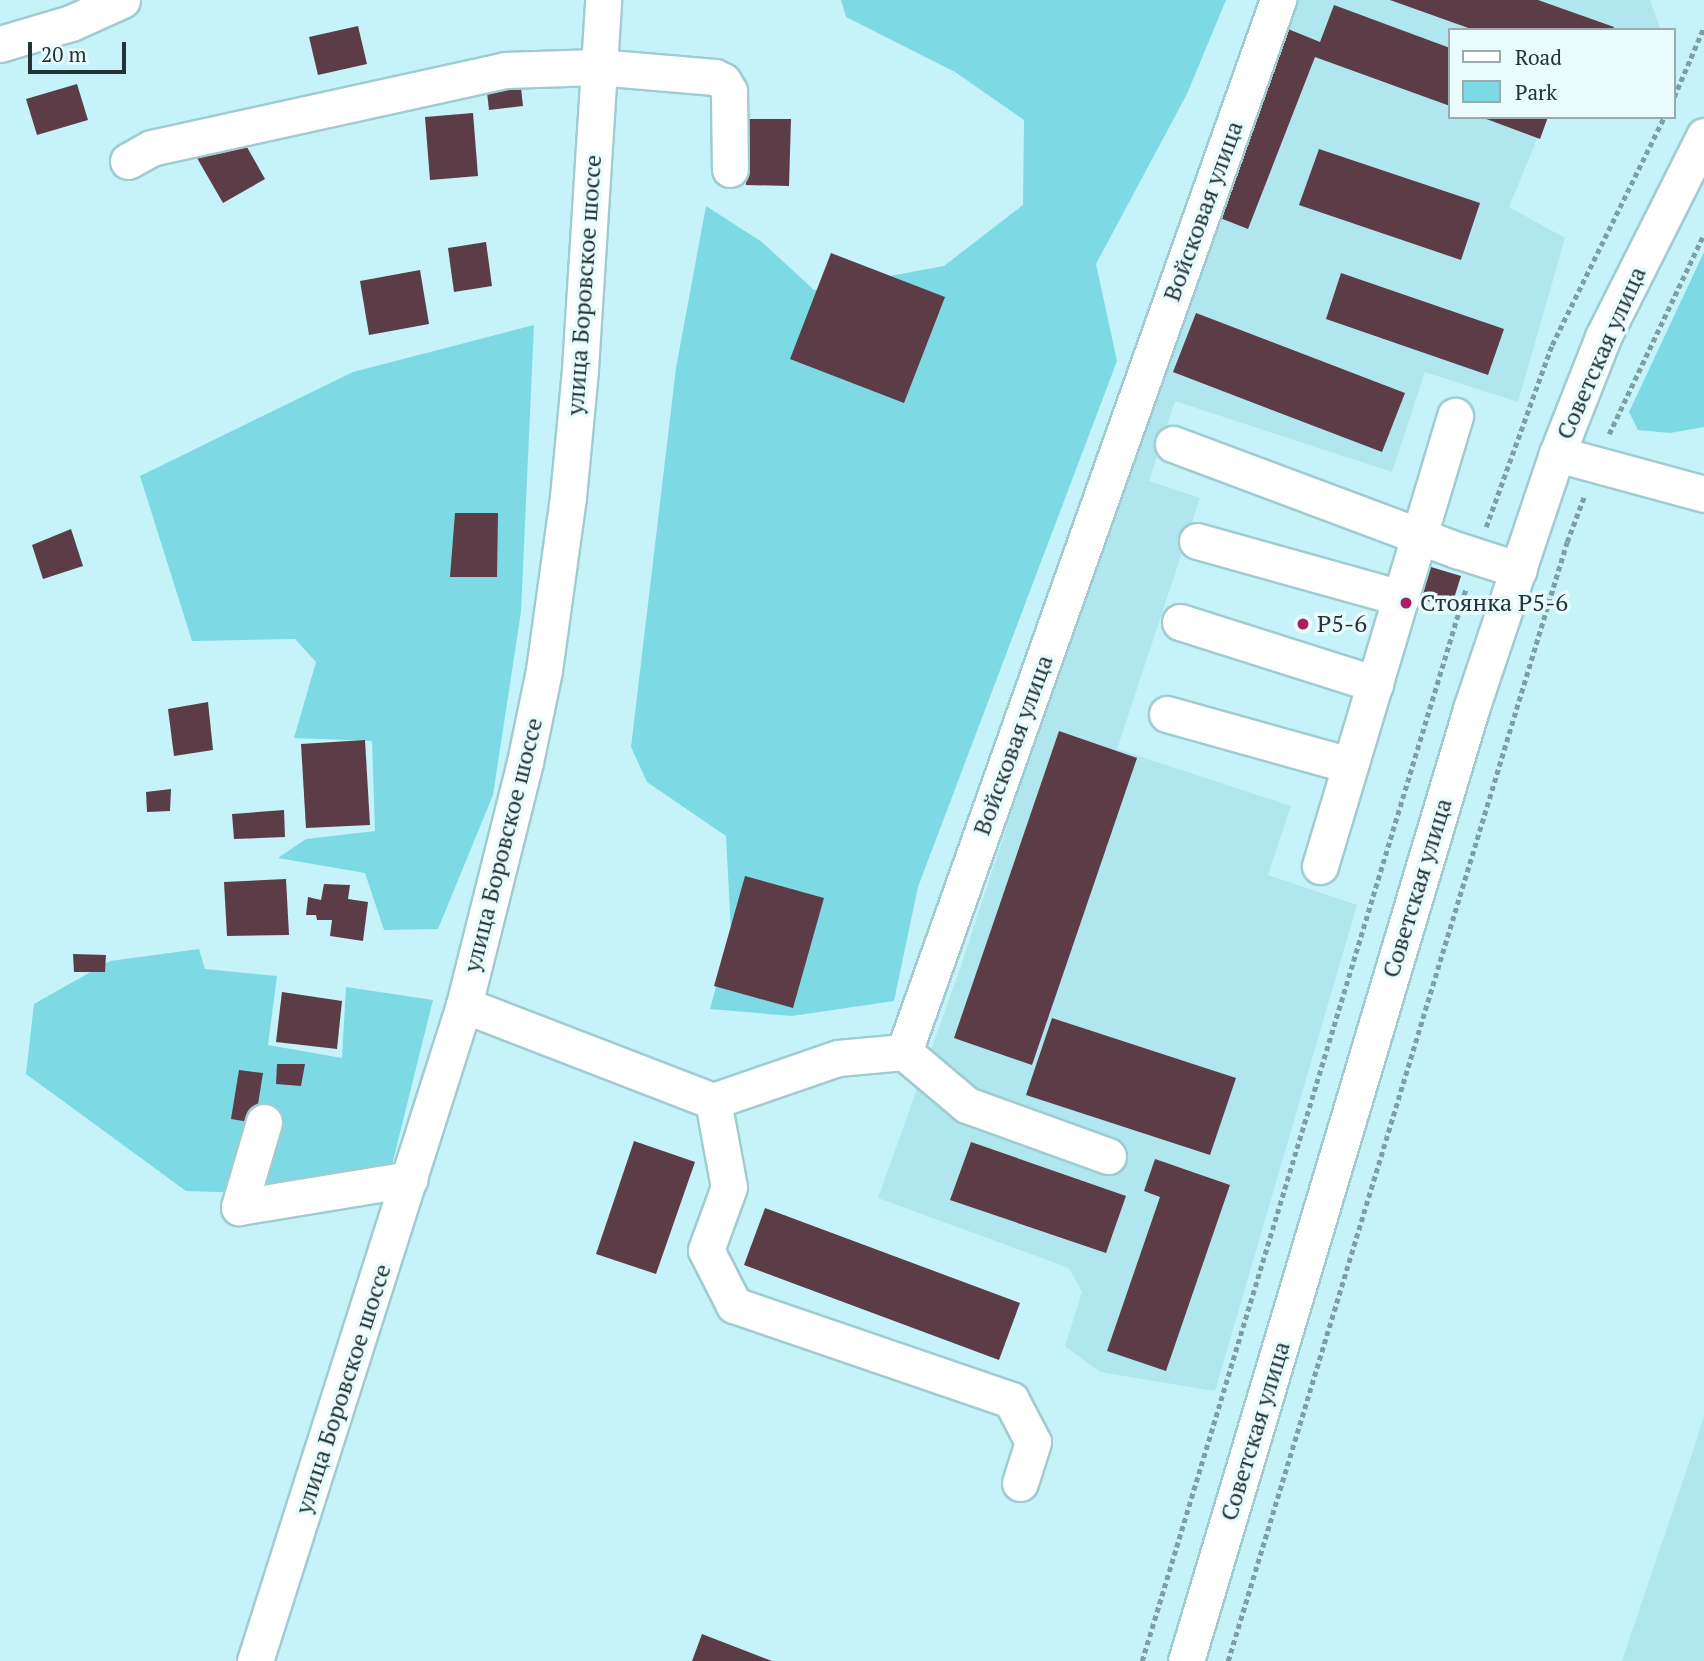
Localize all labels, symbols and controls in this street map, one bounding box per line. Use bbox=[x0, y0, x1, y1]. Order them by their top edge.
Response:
scale bar bbox=[32, 28, 130, 72]
legend bbox=[1448, 28, 1676, 119]
text: 20 m bbox=[41, 40, 87, 68]
text: Road bbox=[1515, 43, 1562, 71]
text: Park bbox=[1515, 78, 1557, 106]
street label: Войсковая улица bbox=[1157, 117, 1249, 305]
street label: улица Боровское шоссе bbox=[561, 154, 607, 416]
street label: Советская улица bbox=[1550, 262, 1652, 444]
place label: Стоянка Р5-6 bbox=[1420, 589, 1568, 617]
marker: Стоянка Р5-6 bbox=[1398, 595, 1414, 611]
place label: Р5-6 bbox=[1317, 610, 1367, 638]
marker: Р5-6 bbox=[1295, 616, 1311, 632]
street label: Войсковая улица bbox=[967, 651, 1059, 839]
street label: улица Боровское шоссе bbox=[457, 715, 549, 975]
street label: Советская улица bbox=[1376, 795, 1458, 981]
street label: улица Боровское шоссе bbox=[289, 1260, 397, 1518]
street label: Советская улица bbox=[1214, 1338, 1296, 1524]

